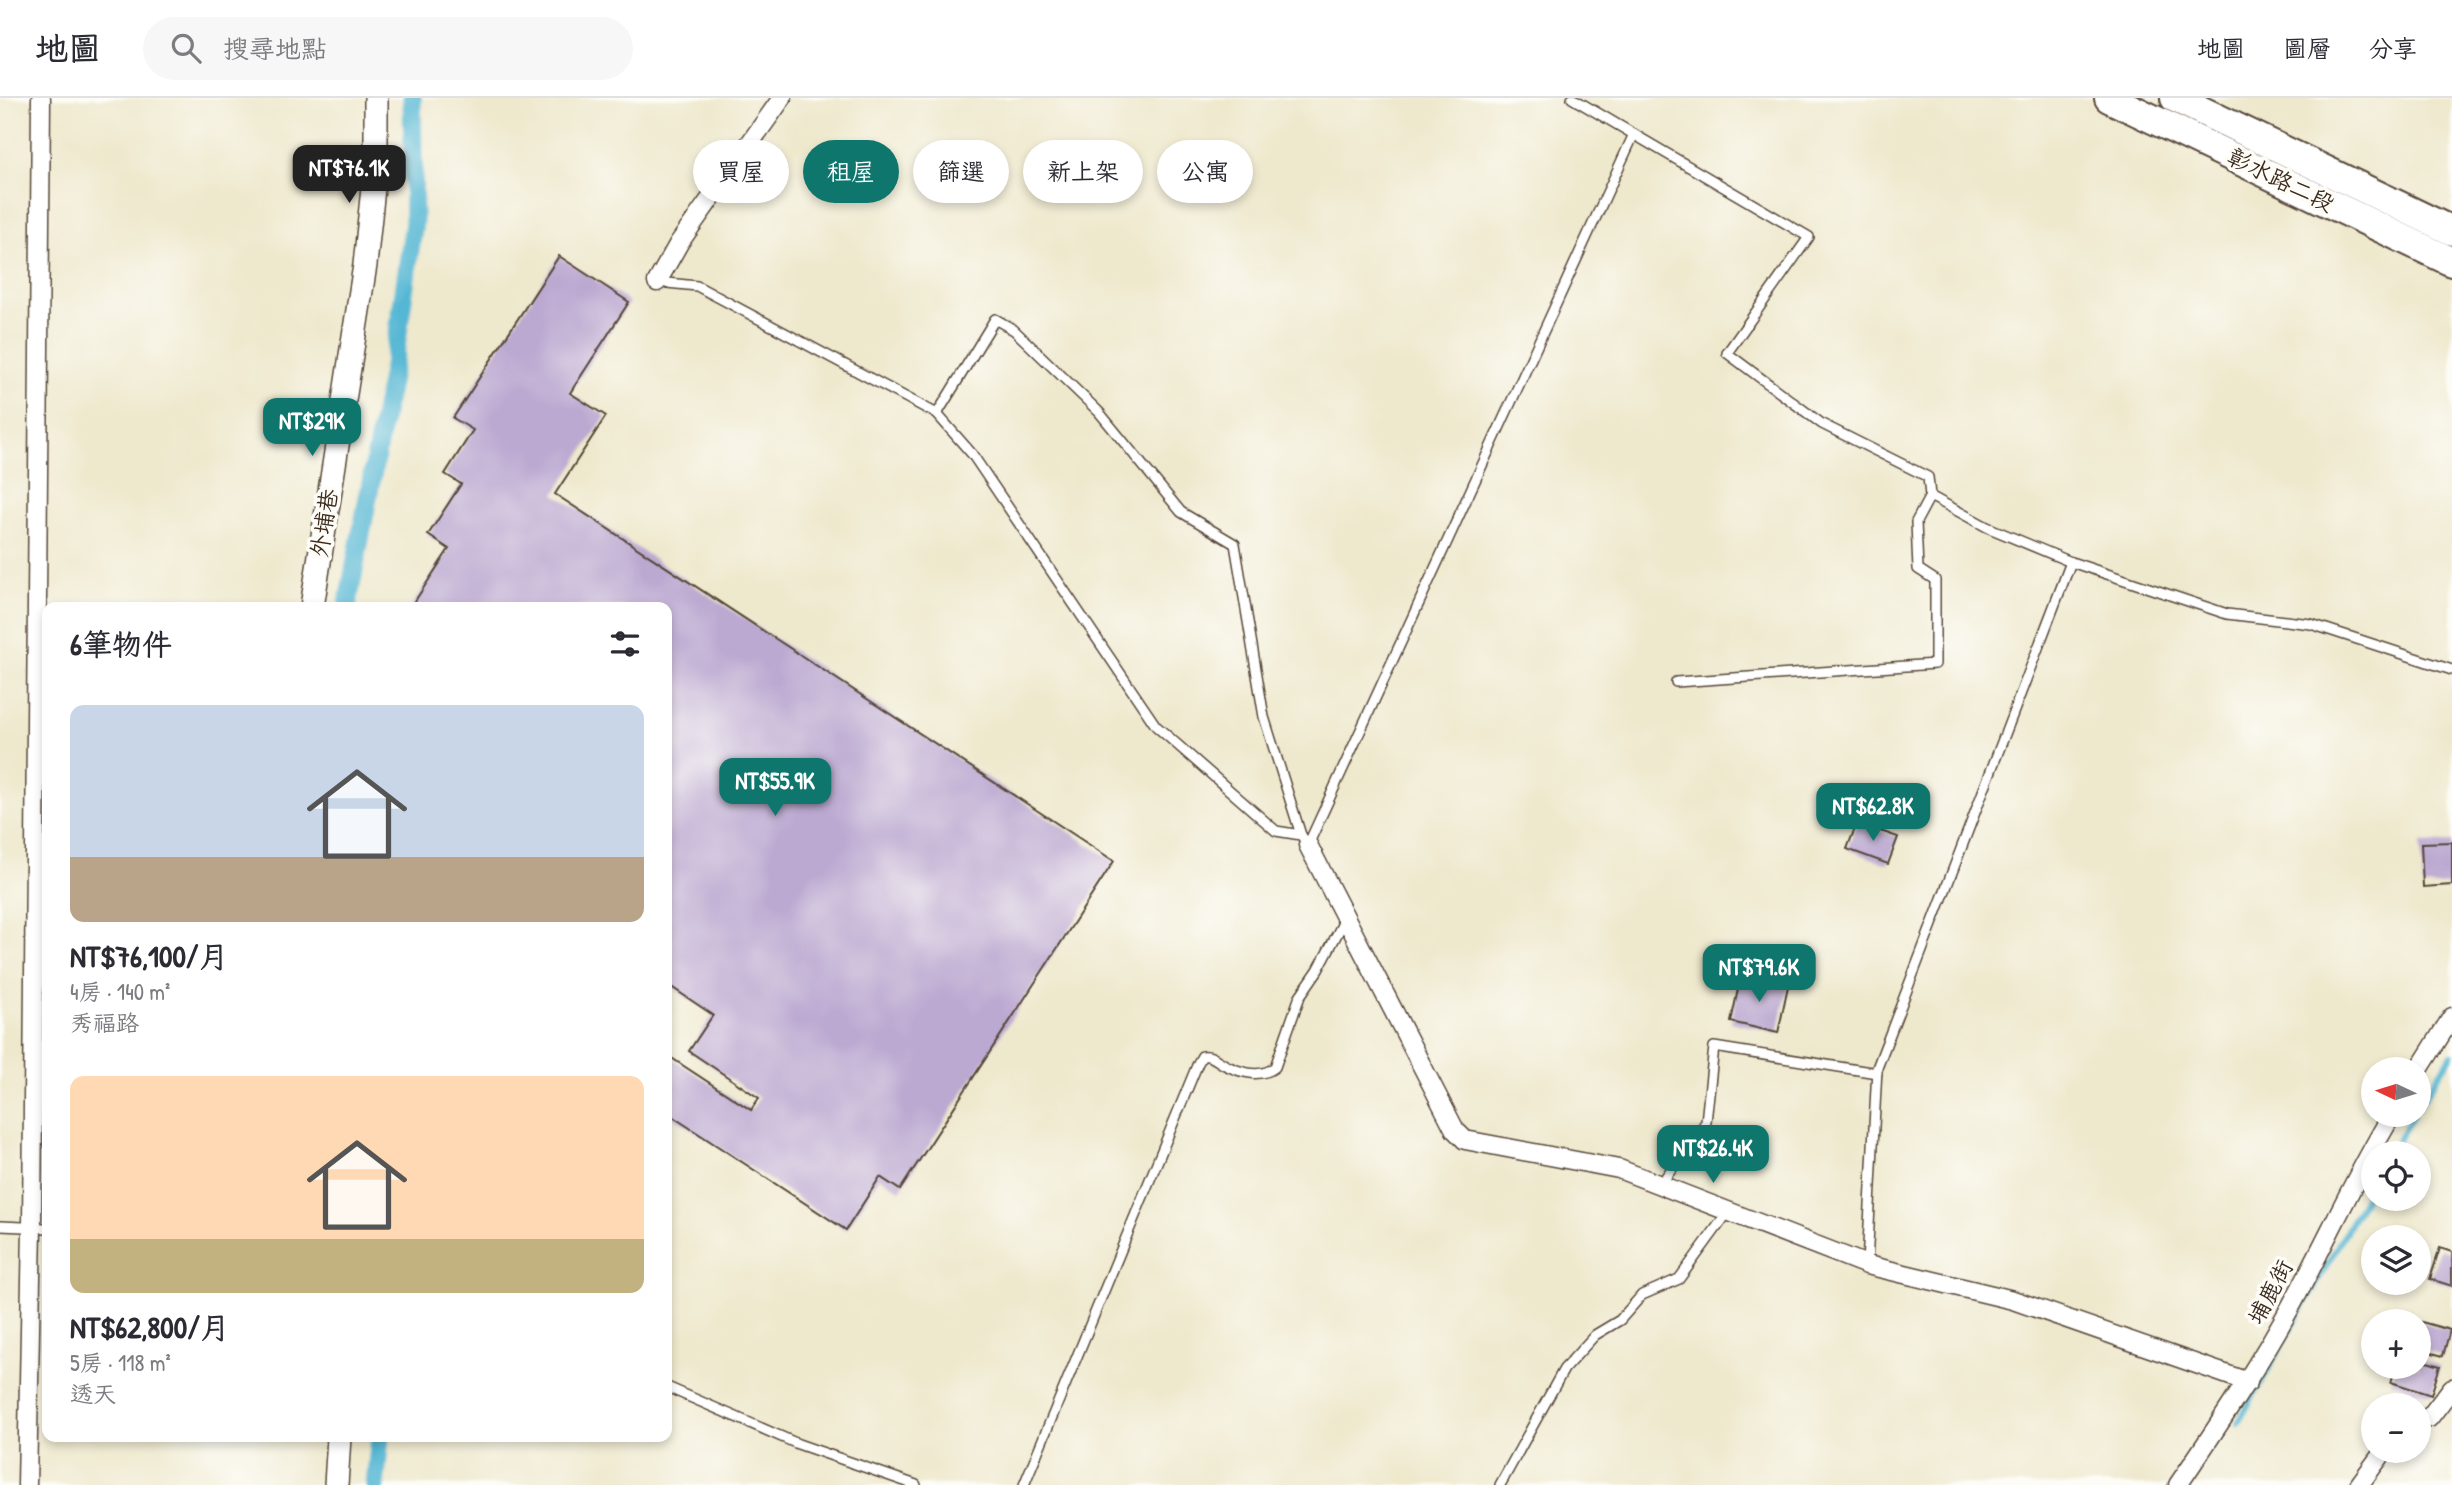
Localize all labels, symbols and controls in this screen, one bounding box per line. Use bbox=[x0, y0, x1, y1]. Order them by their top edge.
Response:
search box bbox=[143, 17, 633, 80]
text: 地圖 bbox=[35, 26, 101, 70]
icon: search bbox=[167, 29, 205, 67]
text: 搜尋地點 bbox=[223, 31, 327, 66]
text: 地圖 bbox=[2197, 32, 2245, 64]
text: 圖層 bbox=[2283, 32, 2331, 64]
text: 分享 bbox=[2369, 32, 2417, 64]
chip: 買屋 bbox=[693, 140, 789, 203]
chip: 租屋 bbox=[803, 140, 899, 203]
chip: 篩選 bbox=[913, 140, 1009, 203]
chip: 新上架 bbox=[1023, 140, 1143, 203]
chip: 公寓 bbox=[1157, 140, 1253, 203]
street label: 彰水路二段 bbox=[2223, 140, 2340, 219]
pin: NT$76.1K bbox=[277, 146, 421, 205]
text: NT$76.1K bbox=[309, 152, 389, 183]
pin: NT$29K bbox=[255, 398, 369, 458]
text: NT$29K bbox=[279, 405, 345, 436]
street label: 外埔巷 bbox=[303, 485, 344, 559]
text: 6筆物件 bbox=[70, 624, 172, 664]
icon: filters bbox=[606, 625, 644, 663]
icon: home bbox=[294, 751, 420, 877]
pin: NT$55.9K bbox=[703, 758, 847, 818]
text: NT$55.9K bbox=[735, 765, 815, 796]
pin: NT$62.8K bbox=[1801, 784, 1945, 843]
text: NT$62.8K bbox=[1832, 790, 1914, 821]
text: NT$76,100/月 bbox=[70, 936, 229, 976]
pin: NT$79.6K bbox=[1687, 944, 1831, 1004]
text: NT$79.6K bbox=[1719, 951, 1799, 982]
text: 4房 · 140 m² bbox=[70, 976, 170, 1007]
text: 秀福路 bbox=[70, 1007, 139, 1038]
north arrow bbox=[2361, 1057, 2431, 1127]
map controls bbox=[2361, 1057, 2431, 1463]
icon: home bbox=[294, 1122, 420, 1248]
pin: NT$26.4K bbox=[1641, 1126, 1785, 1185]
text: NT$26.4K bbox=[1673, 1132, 1753, 1163]
button: locate bbox=[2361, 1141, 2431, 1211]
button: layers bbox=[2361, 1225, 2431, 1295]
street label: 埔鹿街 bbox=[2240, 1254, 2299, 1330]
text: NT$62,800/月 bbox=[70, 1307, 230, 1347]
button: + bbox=[2361, 1309, 2431, 1379]
text: 5房 · 118 m² bbox=[70, 1347, 171, 1378]
text: 透天 bbox=[70, 1378, 116, 1409]
button: − bbox=[2361, 1393, 2431, 1463]

